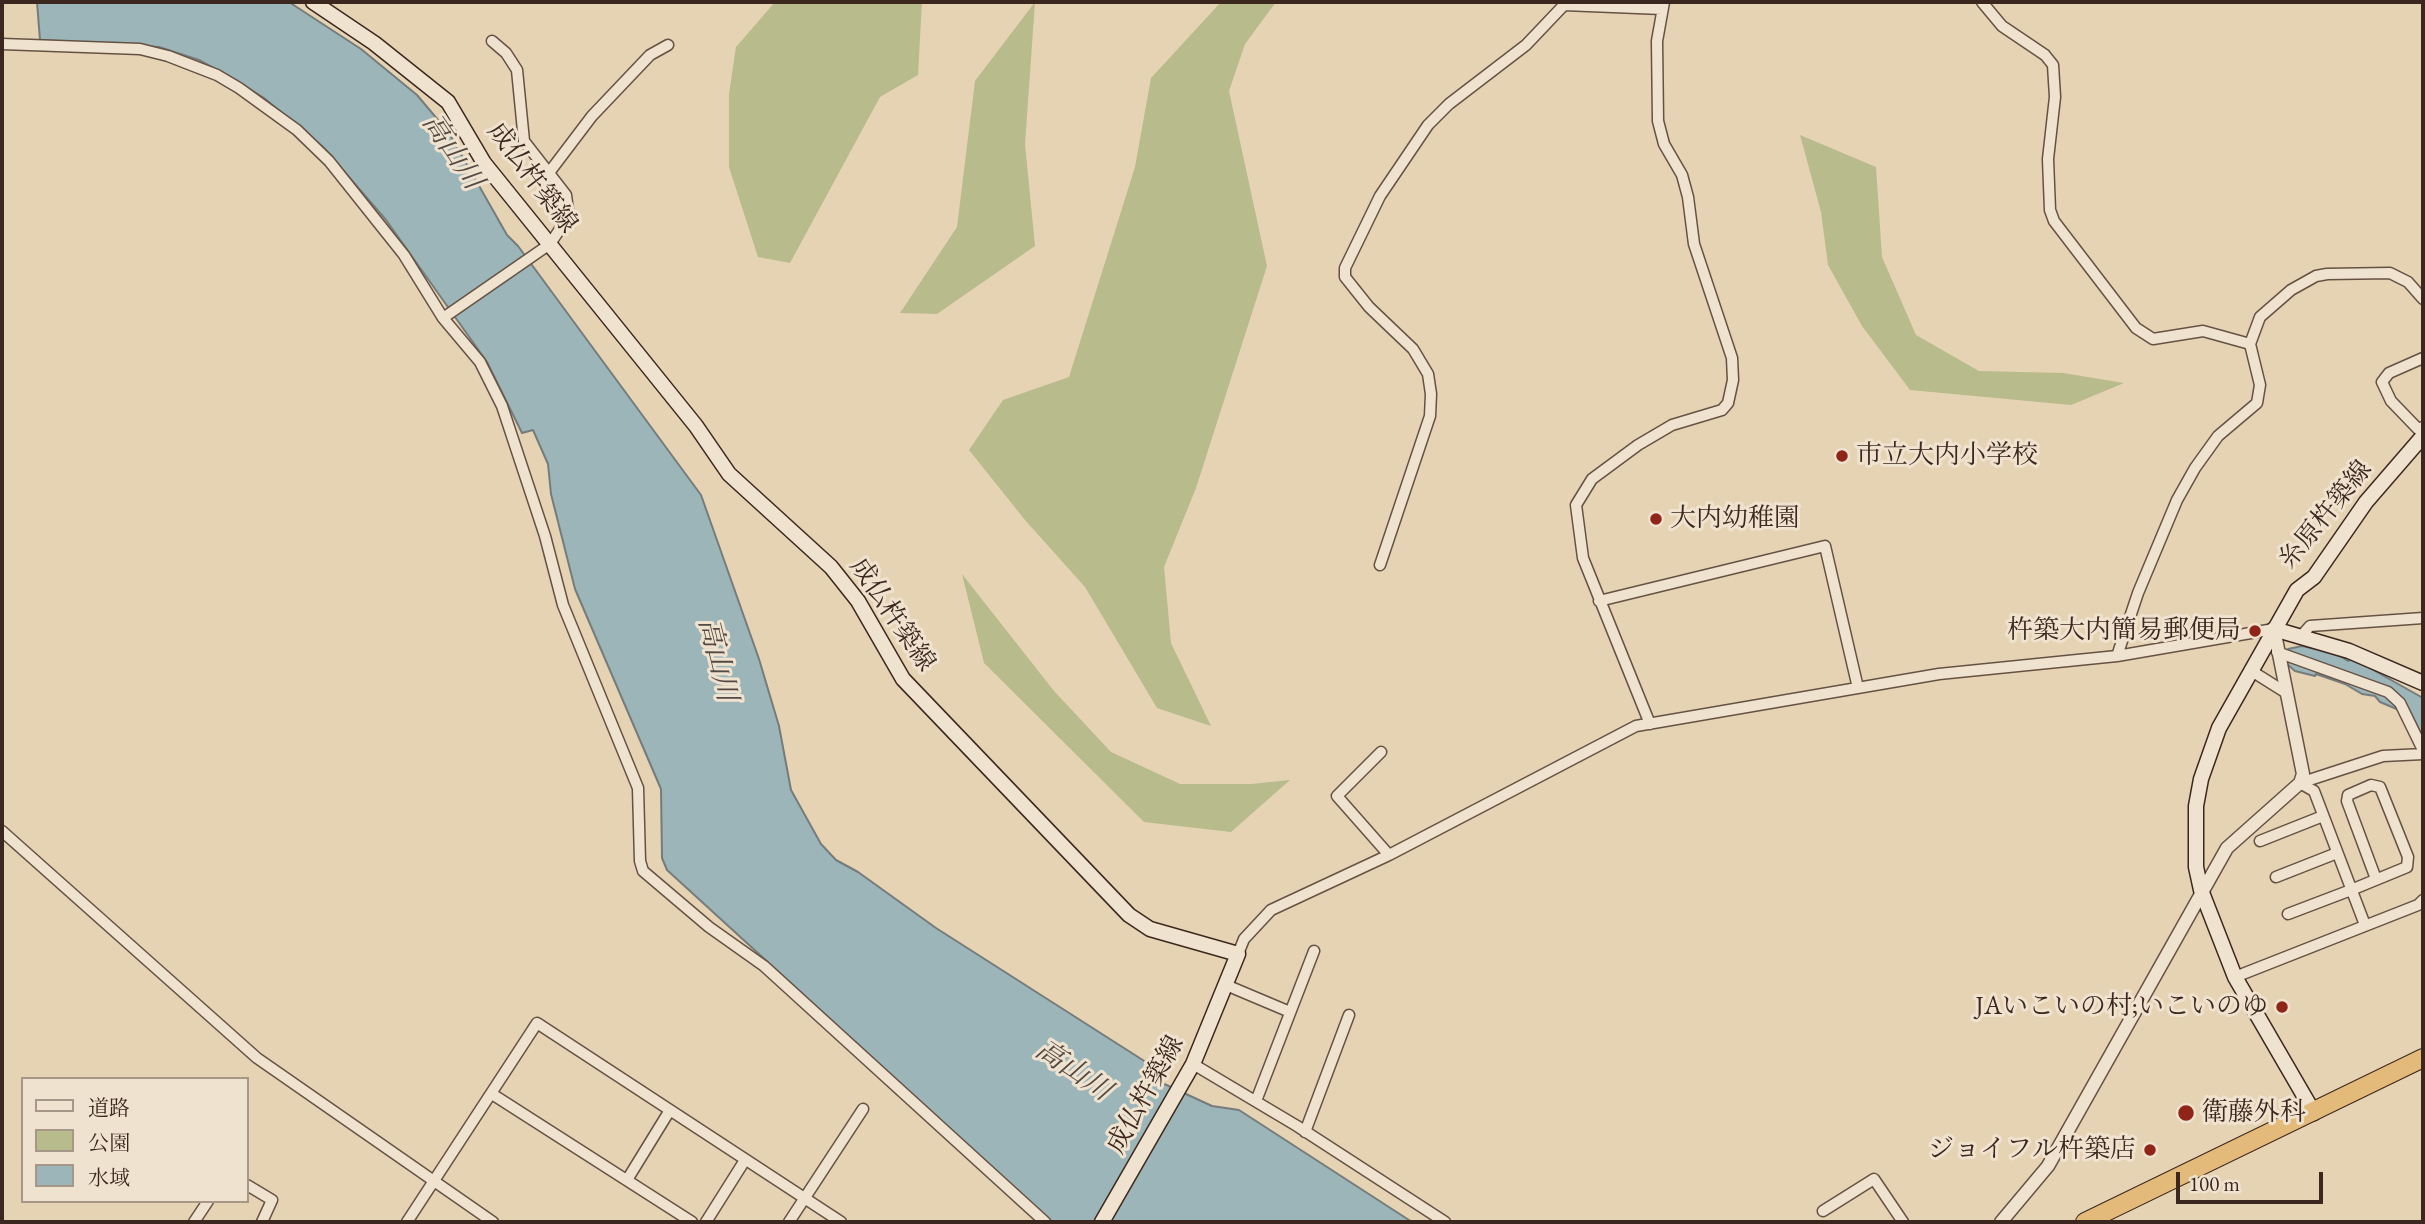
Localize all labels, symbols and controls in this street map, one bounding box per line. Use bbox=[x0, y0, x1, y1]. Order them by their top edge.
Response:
water label: 高山川 bbox=[415, 108, 489, 196]
street label: 成仏杵築線 bbox=[480, 117, 584, 239]
place label: 市立大内小学校 bbox=[1856, 440, 2038, 472]
marker: 市立大内小学校 bbox=[1834, 448, 1850, 464]
street label: 糸原杵築線 bbox=[2273, 455, 2379, 575]
place label: 大内幼稚園 bbox=[1670, 503, 1800, 535]
marker: 大内幼稚園 bbox=[1648, 511, 1664, 527]
street label: 成仏杵築線 bbox=[843, 552, 941, 678]
water label: 高山川 bbox=[691, 615, 743, 705]
place label: 杵築大内簡易郵便局 bbox=[2007, 615, 2241, 647]
marker: 杵築大内簡易郵便局 bbox=[2247, 623, 2263, 639]
place label: JAいこいの村;いこいのゆ bbox=[1975, 991, 2268, 1023]
marker: JAいこいの村;いこいのゆ bbox=[2274, 999, 2290, 1015]
street label: 成仏杵築線 bbox=[1101, 1031, 1191, 1159]
water label: 高山川 bbox=[1029, 1034, 1117, 1108]
legend bbox=[21, 1077, 248, 1203]
text: 道路 bbox=[88, 1094, 130, 1121]
place label: 衛藤外科 bbox=[2202, 1097, 2306, 1129]
marker: 衛藤外科 bbox=[2176, 1103, 2196, 1123]
text: 公園 bbox=[88, 1129, 130, 1156]
place label: ジョイフル杵築店 bbox=[1928, 1134, 2136, 1166]
marker: ジョイフル杵築店 bbox=[2142, 1142, 2158, 1158]
scale bar bbox=[2180, 1158, 2327, 1202]
text: 水域 bbox=[88, 1164, 130, 1191]
text: 100 m bbox=[2189, 1170, 2240, 1197]

